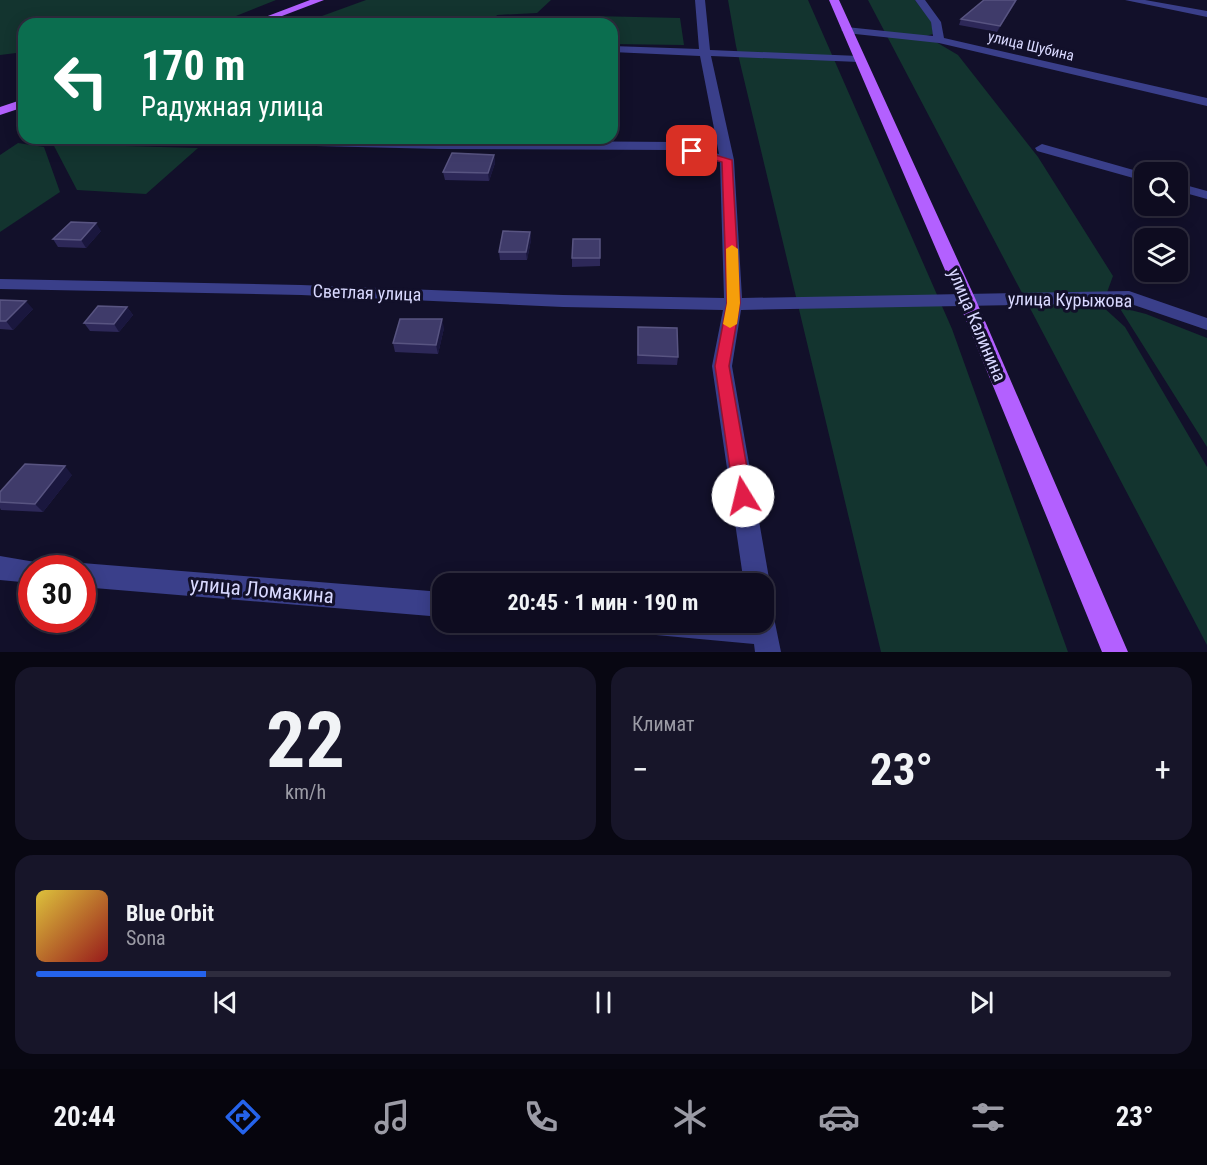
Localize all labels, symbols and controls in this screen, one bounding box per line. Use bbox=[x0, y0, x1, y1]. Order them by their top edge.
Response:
street label: улица Шубина bbox=[986, 27, 1076, 65]
text: 170 m bbox=[141, 41, 246, 90]
icon: left bbox=[42, 42, 120, 120]
text: Радужная улица bbox=[141, 91, 324, 123]
pin bbox=[666, 125, 717, 176]
icon: arrive bbox=[675, 134, 708, 167]
map controls bbox=[1134, 162, 1188, 282]
button: search bbox=[1134, 162, 1188, 216]
button: layers bbox=[1134, 228, 1188, 282]
street label: улица Калинина bbox=[944, 265, 1011, 385]
street label: Светлая улица bbox=[312, 280, 422, 305]
street label: улица Курыжова bbox=[1008, 288, 1132, 311]
position arrow bbox=[711, 464, 775, 528]
speed limit sign: 30 bbox=[18, 555, 96, 633]
street label: улица Ломакина bbox=[189, 572, 335, 608]
text: 20:45 · 1 мин · 190 m bbox=[508, 590, 698, 615]
text: 22 bbox=[266, 695, 345, 786]
text: Климат bbox=[632, 712, 694, 736]
text: 23° bbox=[870, 743, 933, 796]
text: − bbox=[632, 750, 649, 789]
text: + bbox=[1155, 750, 1171, 789]
text: km/h bbox=[285, 780, 326, 804]
text: Blue Orbit bbox=[126, 901, 214, 926]
text: Sona bbox=[126, 926, 166, 950]
icon: previous bbox=[209, 986, 242, 1019]
icon: pause bbox=[587, 986, 620, 1019]
icon: next bbox=[965, 986, 998, 1019]
icon: directions bbox=[222, 1096, 264, 1138]
icon: music bbox=[371, 1096, 413, 1138]
icon: phone bbox=[520, 1096, 562, 1138]
icon: climate bbox=[669, 1096, 711, 1138]
icon: car bbox=[818, 1096, 860, 1138]
icon: filters bbox=[967, 1096, 1009, 1138]
text: 20:44 bbox=[53, 1101, 115, 1133]
text: 23° bbox=[1116, 1101, 1153, 1133]

